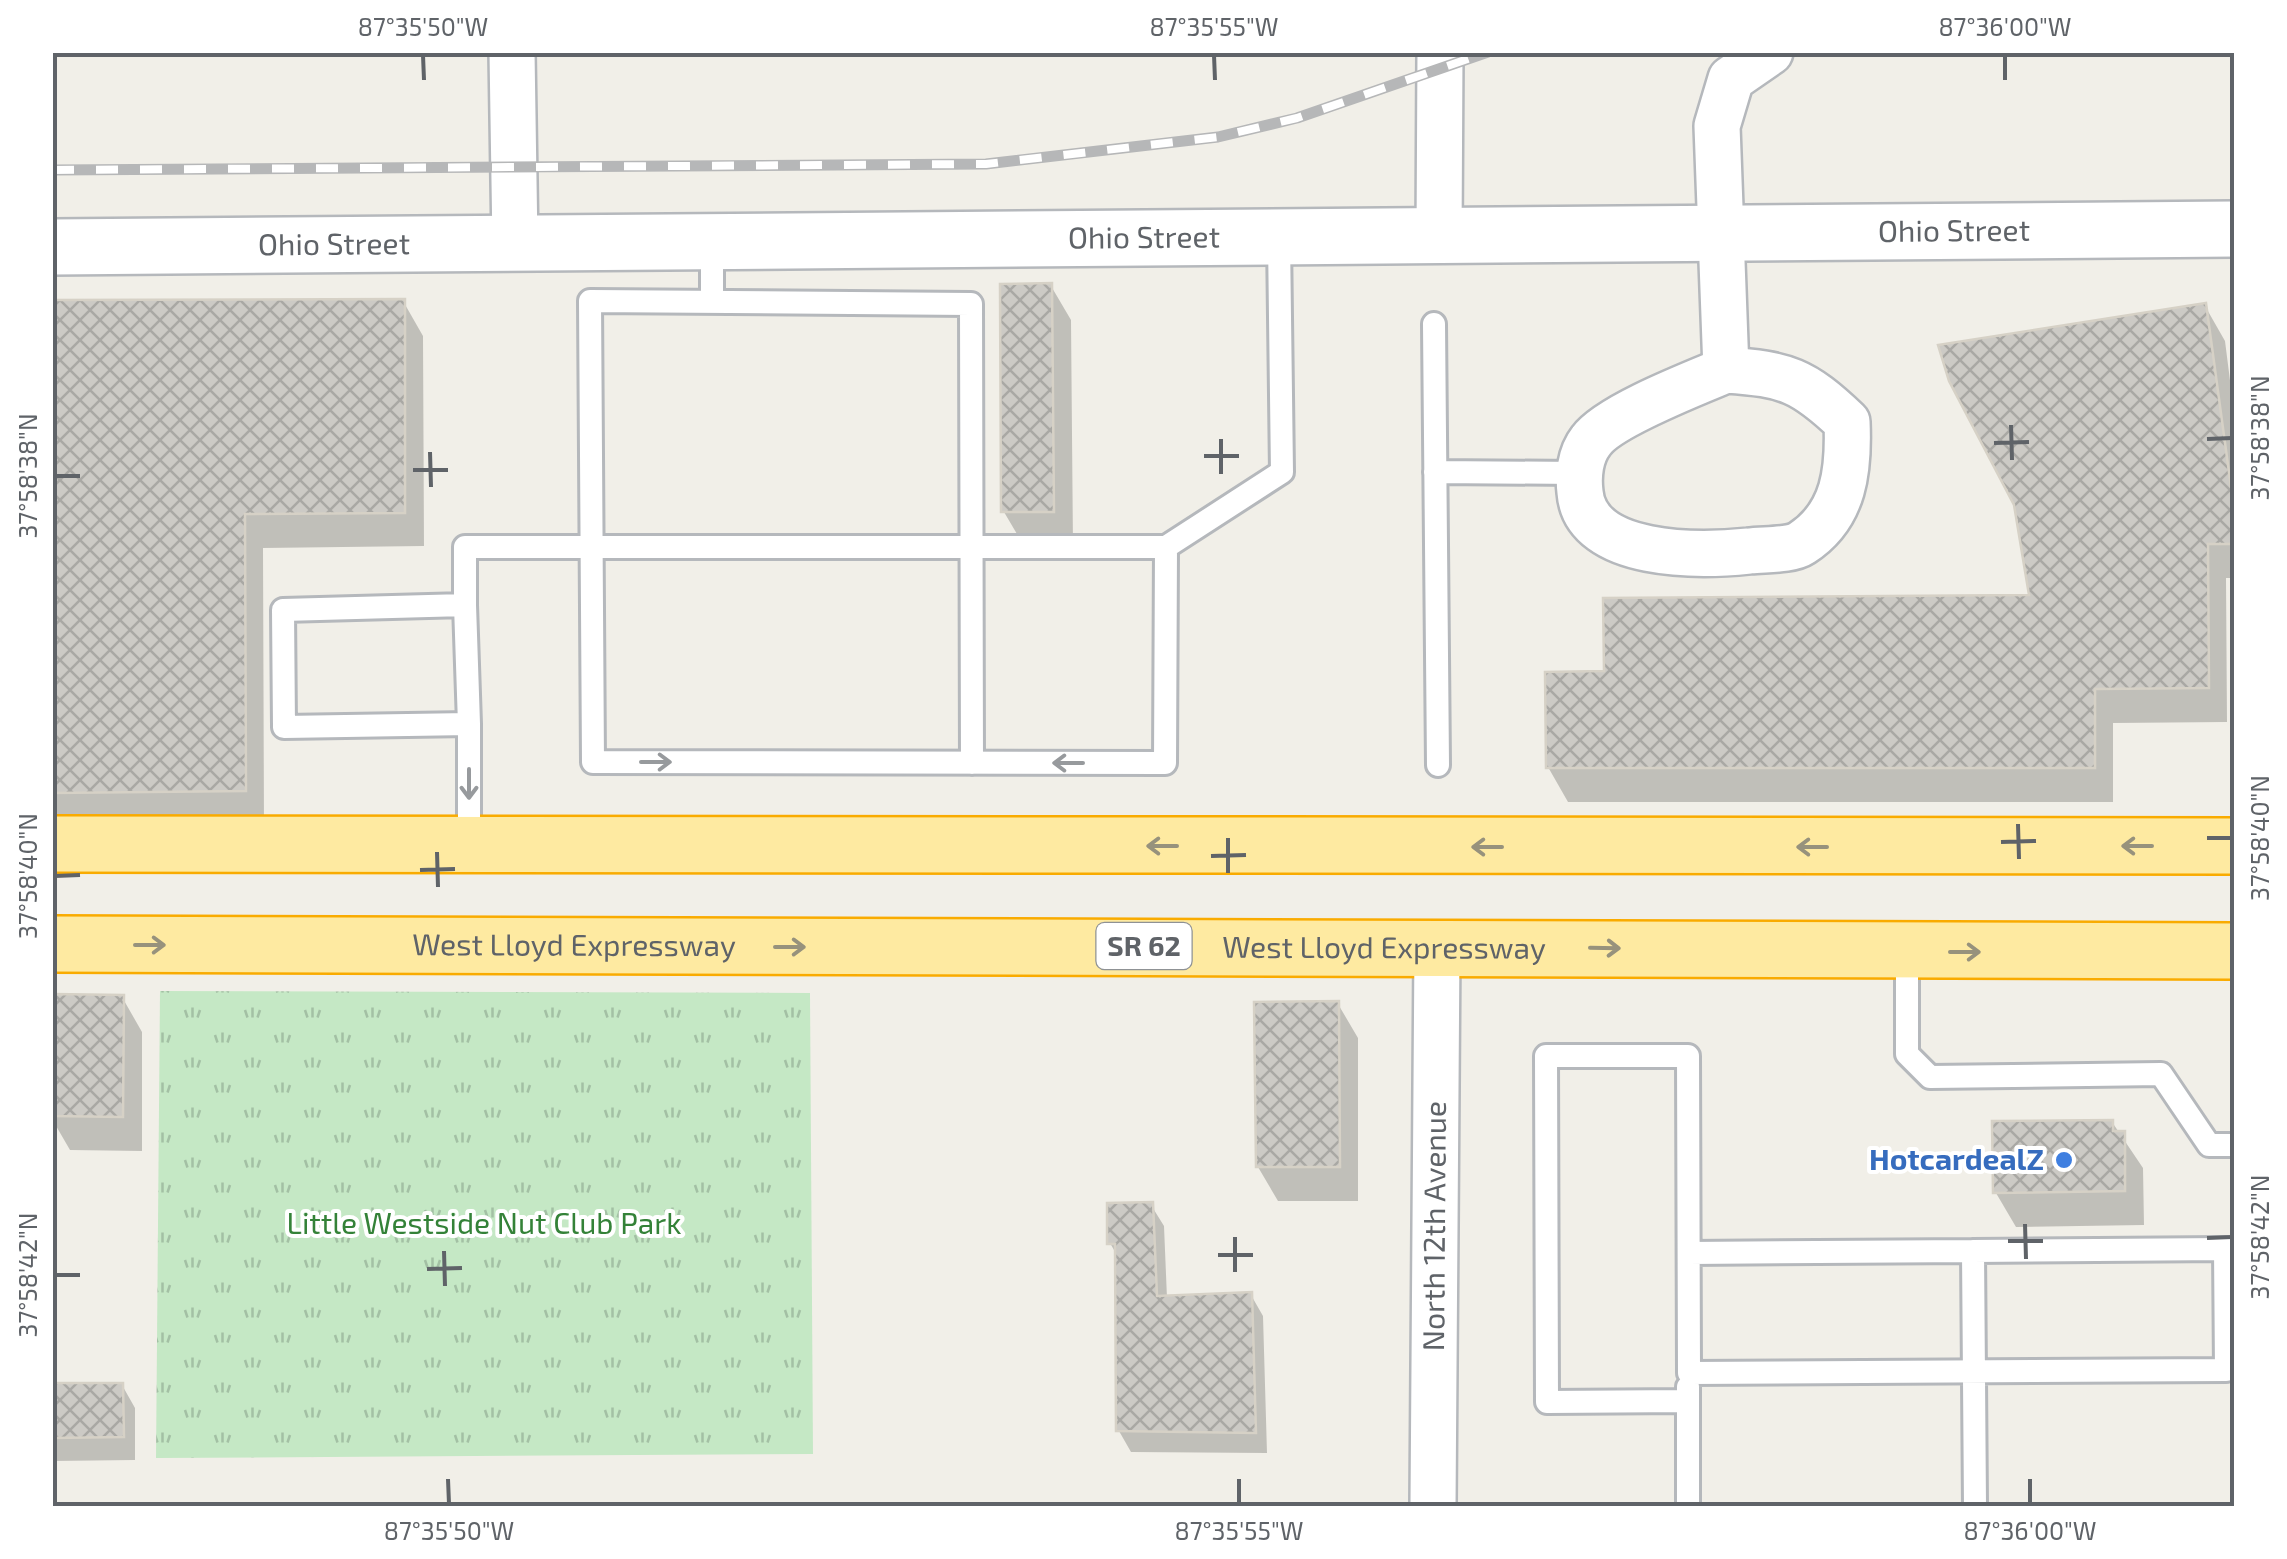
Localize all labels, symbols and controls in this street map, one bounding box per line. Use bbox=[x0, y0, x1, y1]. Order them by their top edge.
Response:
text: 87°35'50"W bbox=[358, 11, 488, 41]
text: 87°35'55"W bbox=[1150, 11, 1278, 41]
text: 87°36'00"W bbox=[1938, 11, 2072, 41]
street label: Ohio Street bbox=[1878, 211, 2030, 248]
street label: Ohio Street bbox=[1068, 217, 1220, 255]
street label: Ohio Street bbox=[258, 224, 410, 261]
text: 37°58'38"N bbox=[2244, 375, 2274, 501]
text: 37°58'38"N bbox=[12, 413, 42, 539]
one-way arrow bbox=[638, 752, 671, 772]
one-way arrow bbox=[1052, 754, 1084, 772]
one-way arrow bbox=[460, 766, 478, 799]
text: 37°58'40"N bbox=[2244, 775, 2274, 901]
text: 37°58'40"N bbox=[12, 813, 42, 939]
one-way arrow bbox=[1147, 836, 1180, 856]
one-way arrow bbox=[2122, 836, 2154, 856]
one-way arrow bbox=[1472, 838, 1504, 856]
one-way arrow bbox=[1797, 838, 1830, 856]
road number: SR 62 bbox=[1096, 923, 1192, 969]
street label: West Lloyd Expressway bbox=[412, 925, 736, 962]
street label: West Lloyd Expressway bbox=[1222, 928, 1546, 965]
one-way arrow bbox=[133, 935, 165, 954]
one-way arrow bbox=[772, 938, 805, 956]
one-way arrow bbox=[1588, 939, 1620, 958]
one-way arrow bbox=[1948, 942, 1980, 962]
street label: North 12th Avenue bbox=[1414, 1101, 1452, 1351]
place label: HotcardealZ bbox=[1869, 1140, 2044, 1176]
marker: HotcardealZ bbox=[2053, 1149, 2075, 1171]
text: 37°58'42"N bbox=[2244, 1175, 2274, 1299]
park label: Little Westside Nut Club Park bbox=[286, 1204, 682, 1240]
text: 37°58'42"N bbox=[12, 1213, 42, 1337]
text: 87°35'50"W bbox=[384, 1515, 514, 1545]
text: 87°35'55"W bbox=[1175, 1515, 1303, 1545]
text: 87°36'00"W bbox=[1963, 1515, 2097, 1545]

